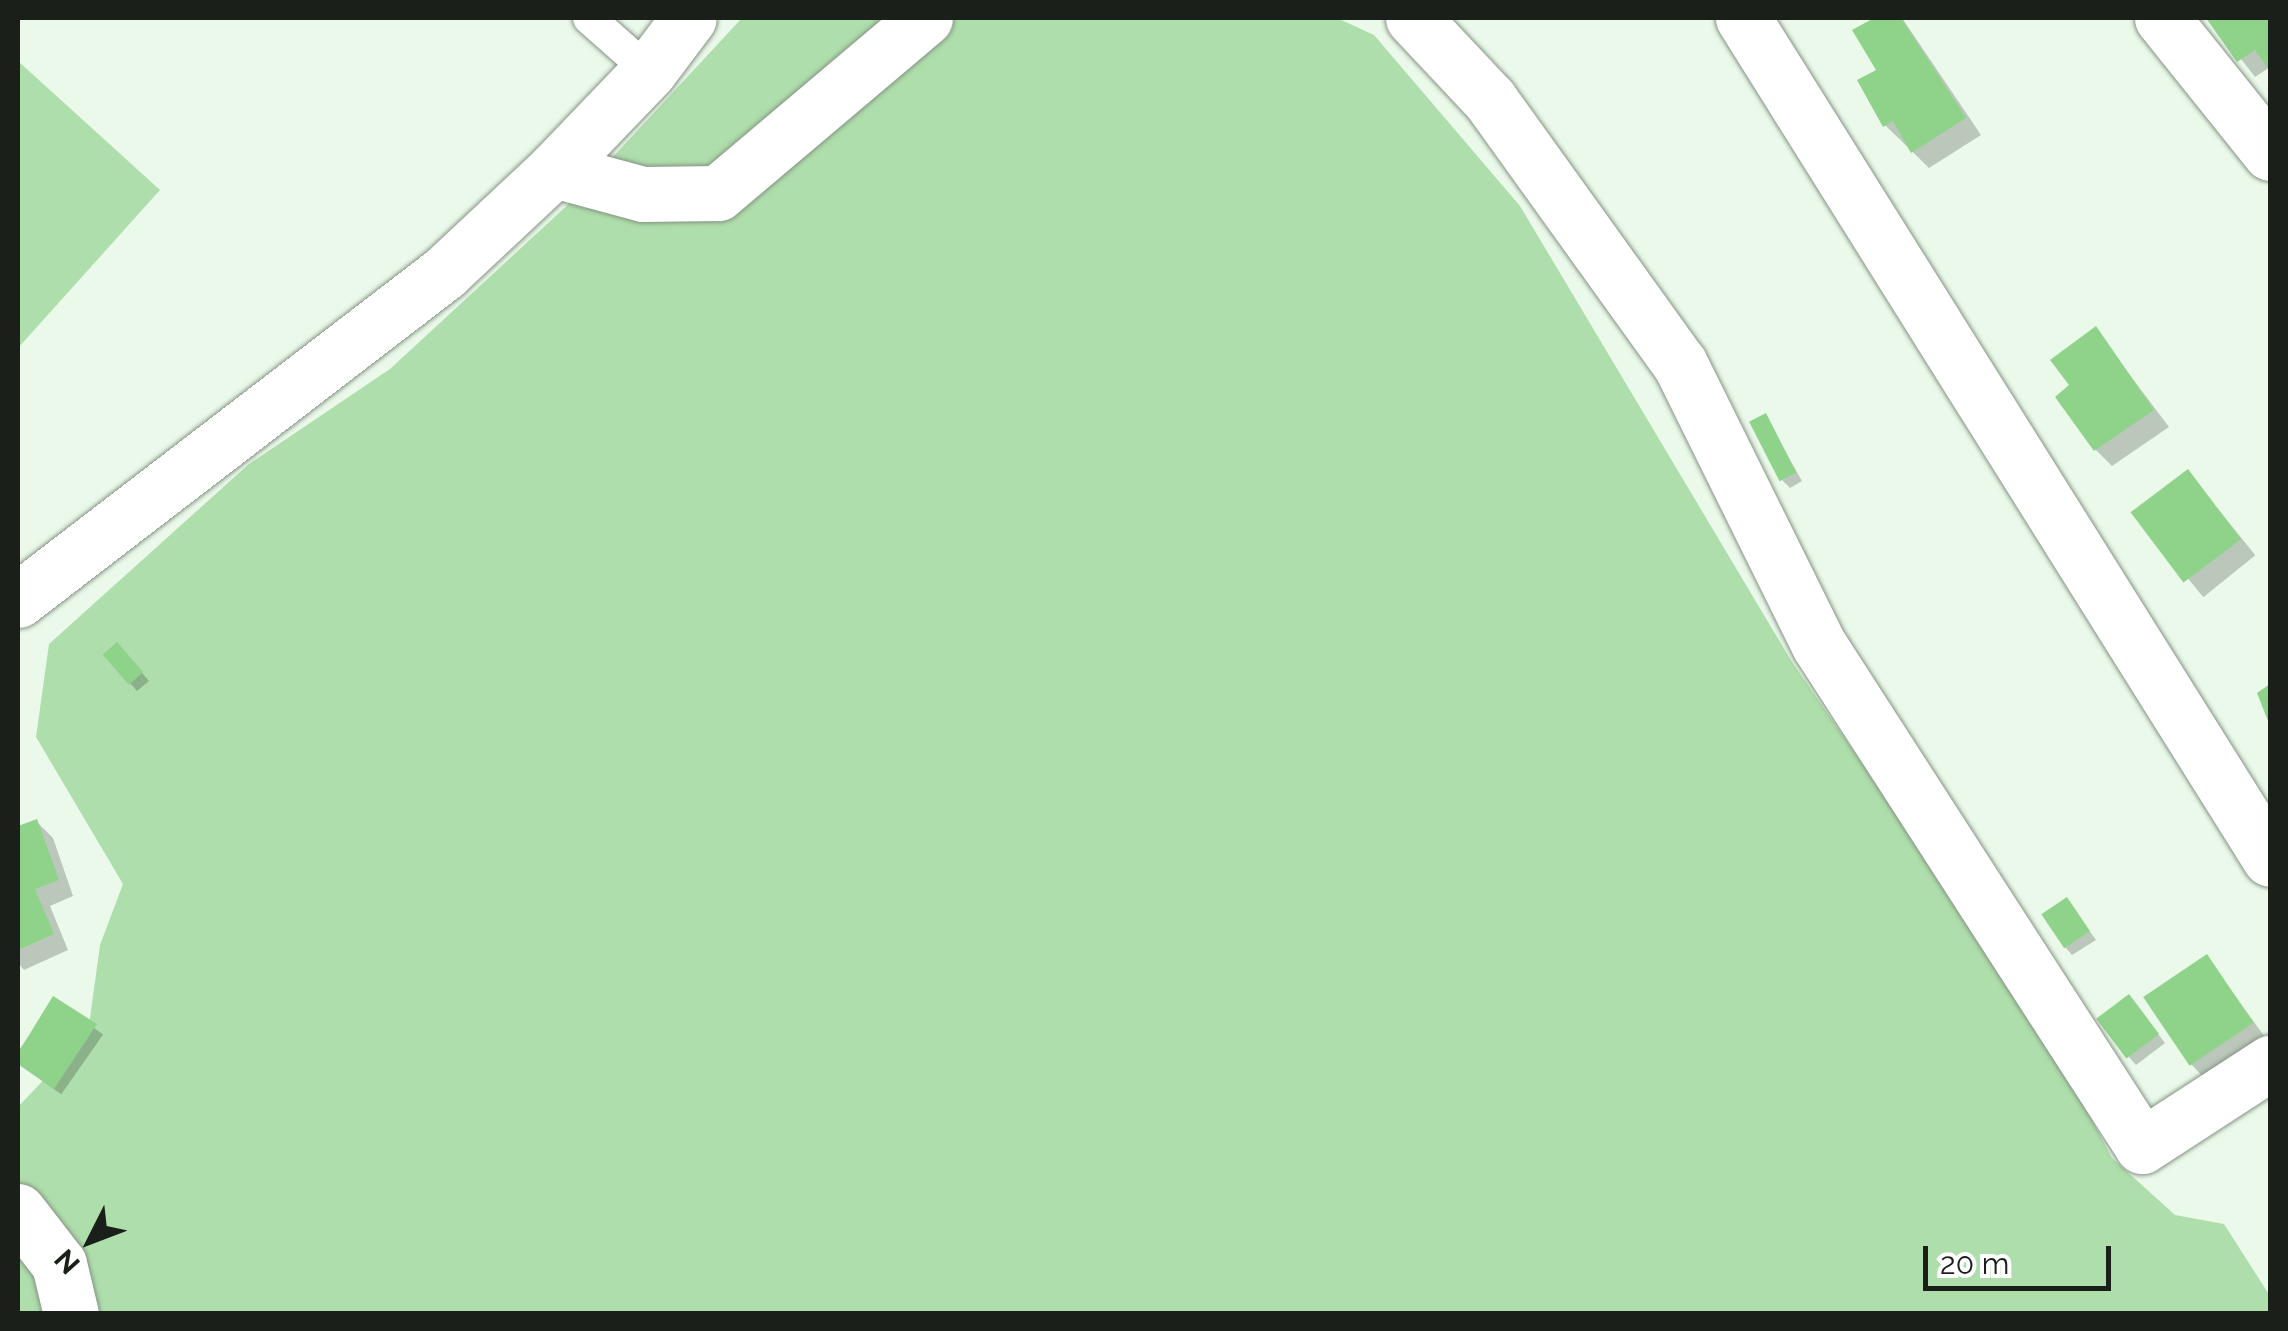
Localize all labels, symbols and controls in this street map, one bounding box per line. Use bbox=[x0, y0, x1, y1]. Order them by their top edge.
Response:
north arrow bbox=[40, 1191, 140, 1291]
scale bar bbox=[1928, 1226, 2116, 1288]
text: N bbox=[48, 1242, 87, 1280]
text: 20 m bbox=[1940, 1246, 2009, 1281]

